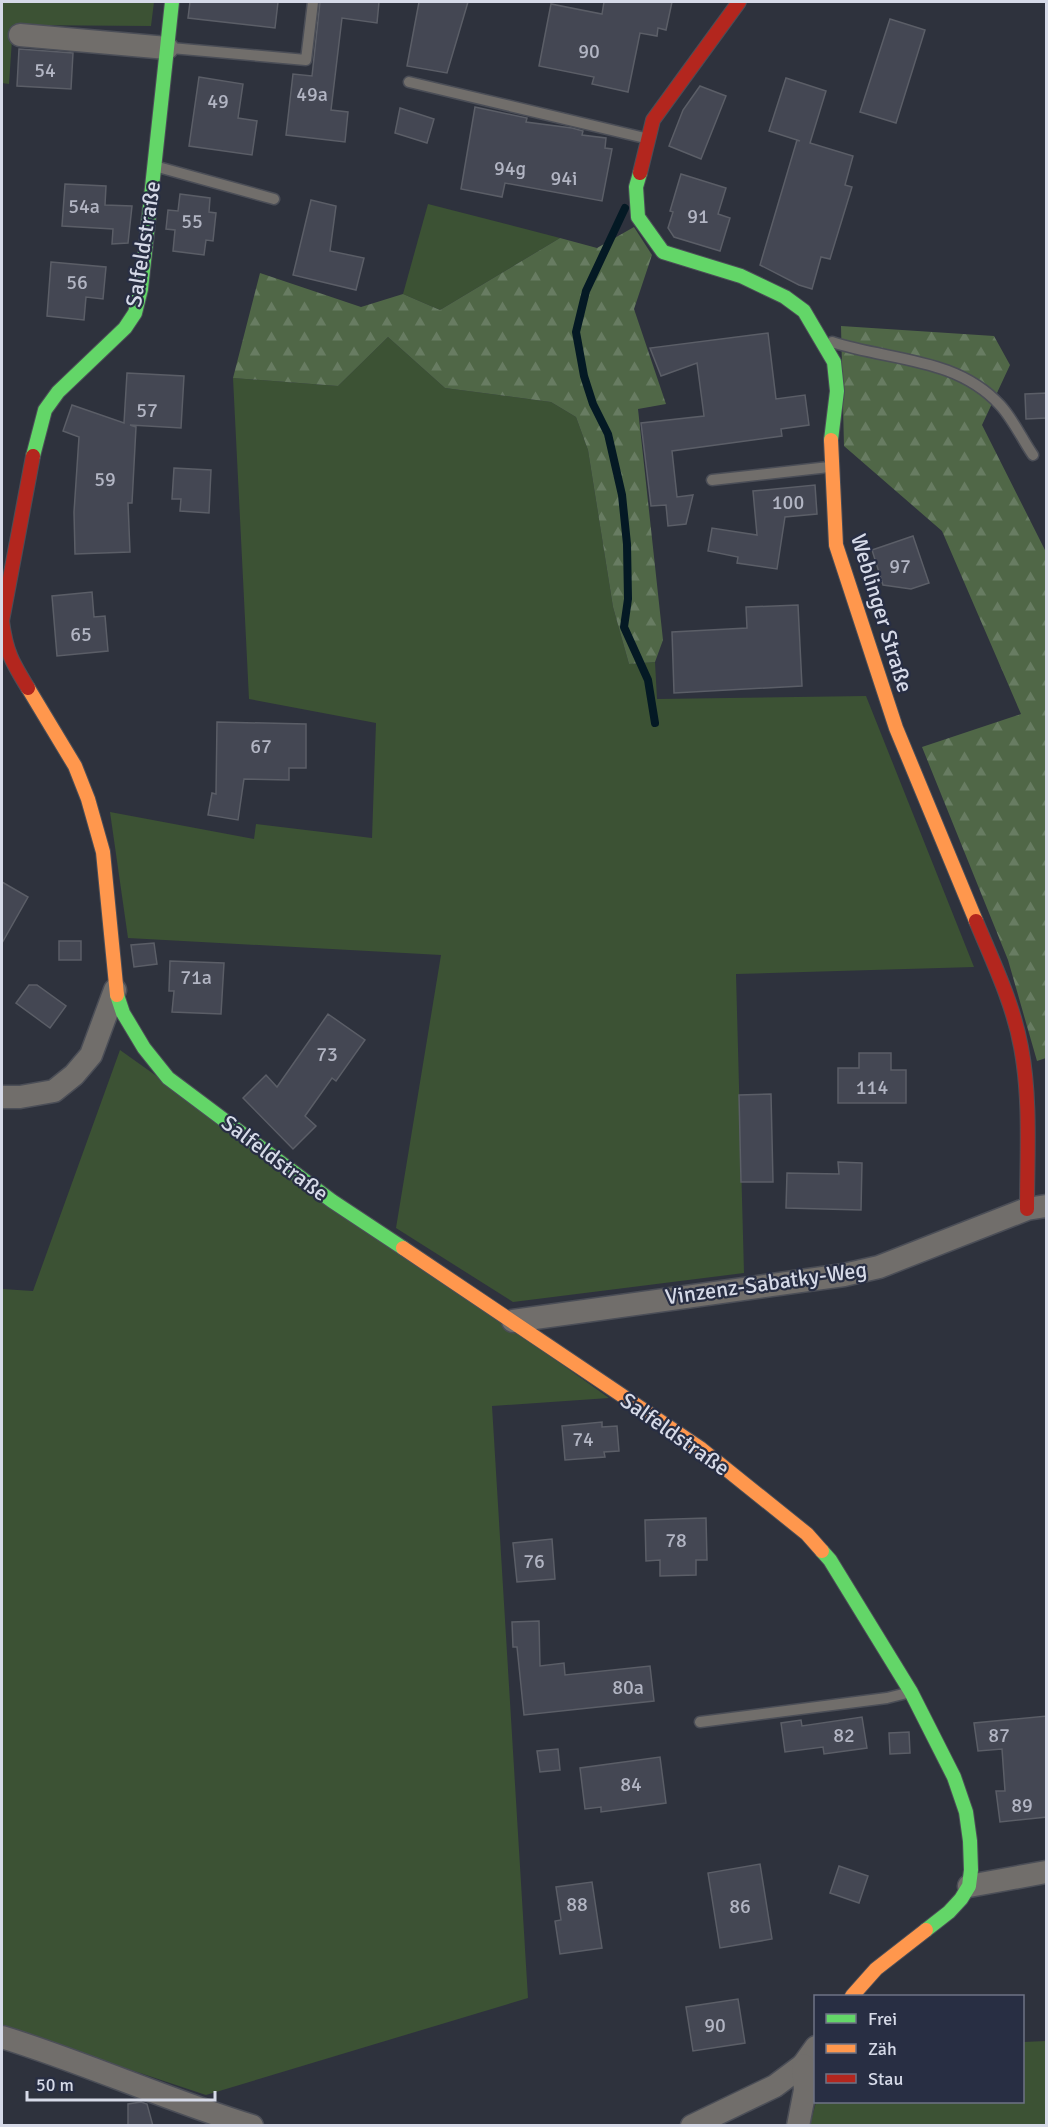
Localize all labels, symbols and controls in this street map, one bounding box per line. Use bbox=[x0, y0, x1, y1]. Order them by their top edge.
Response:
house number: 90 bbox=[578, 39, 600, 64]
house number: 54 bbox=[34, 58, 56, 83]
house number: 49a bbox=[296, 82, 328, 107]
house number: 49 bbox=[207, 89, 229, 114]
house number: 94g bbox=[494, 156, 526, 181]
house number: 94i bbox=[550, 166, 578, 191]
street label: Salfeldstraße bbox=[120, 179, 166, 309]
house number: 54a bbox=[68, 194, 100, 219]
house number: 91 bbox=[687, 204, 709, 229]
house number: 55 bbox=[181, 209, 203, 234]
house number: 56 bbox=[66, 270, 88, 295]
house number: 57 bbox=[136, 398, 158, 423]
house number: 59 bbox=[94, 467, 116, 492]
house number: 100 bbox=[772, 490, 804, 515]
street label: Weblinger Straße bbox=[845, 531, 919, 695]
house number: 97 bbox=[889, 554, 911, 579]
house number: 65 bbox=[70, 622, 92, 647]
house number: 67 bbox=[250, 734, 272, 759]
house number: 71a bbox=[180, 965, 212, 990]
house number: 73 bbox=[316, 1042, 338, 1067]
house number: 114 bbox=[856, 1075, 888, 1100]
street label: Salfeldstraße bbox=[216, 1109, 334, 1207]
street label: Vinzenz-Sabatky-Weg bbox=[663, 1255, 869, 1311]
street label: Salfeldstraße bbox=[615, 1386, 735, 1482]
house number: 74 bbox=[572, 1427, 594, 1452]
house number: 78 bbox=[665, 1528, 687, 1553]
house number: 76 bbox=[523, 1549, 545, 1574]
house number: 80a bbox=[612, 1675, 644, 1700]
house number: 82 bbox=[833, 1723, 855, 1748]
house number: 87 bbox=[988, 1723, 1010, 1748]
house number: 84 bbox=[620, 1772, 642, 1797]
house number: 89 bbox=[1011, 1793, 1033, 1818]
house number: 88 bbox=[566, 1892, 588, 1917]
house number: 86 bbox=[729, 1894, 751, 1919]
legend bbox=[814, 1995, 1024, 2103]
text: Frei bbox=[868, 2008, 897, 2030]
house number: 90 bbox=[704, 2013, 726, 2038]
text: Zäh bbox=[868, 2038, 897, 2060]
scale bar bbox=[27, 2064, 214, 2102]
text: Stau bbox=[868, 2068, 903, 2090]
text: 50 m bbox=[36, 2074, 74, 2096]

